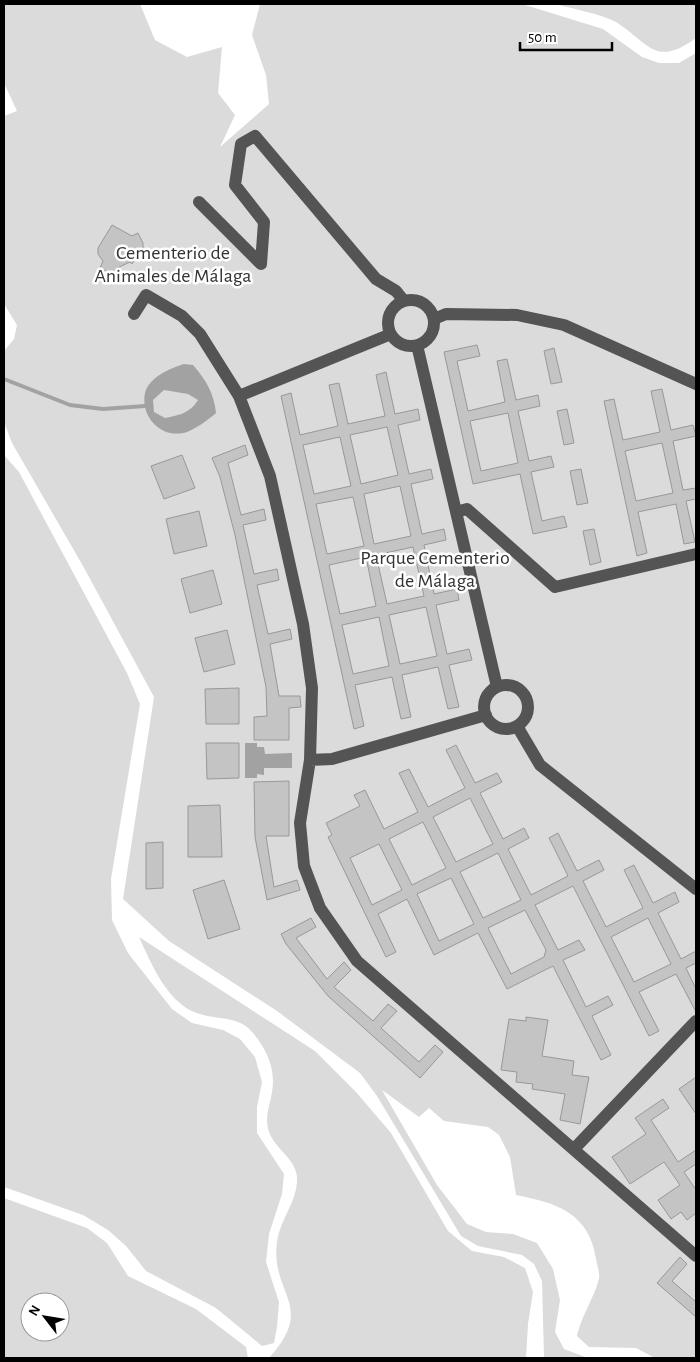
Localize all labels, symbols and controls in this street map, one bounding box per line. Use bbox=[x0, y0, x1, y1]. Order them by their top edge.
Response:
scale bar bbox=[520, 20, 612, 52]
text: 50 m bbox=[528, 30, 557, 45]
park label: Cementerio de Animales de Málaga bbox=[94, 243, 252, 286]
park label: Parque Cementerio de Málaga bbox=[360, 548, 510, 591]
north arrow bbox=[20, 1292, 70, 1342]
text: N bbox=[26, 1303, 43, 1319]

